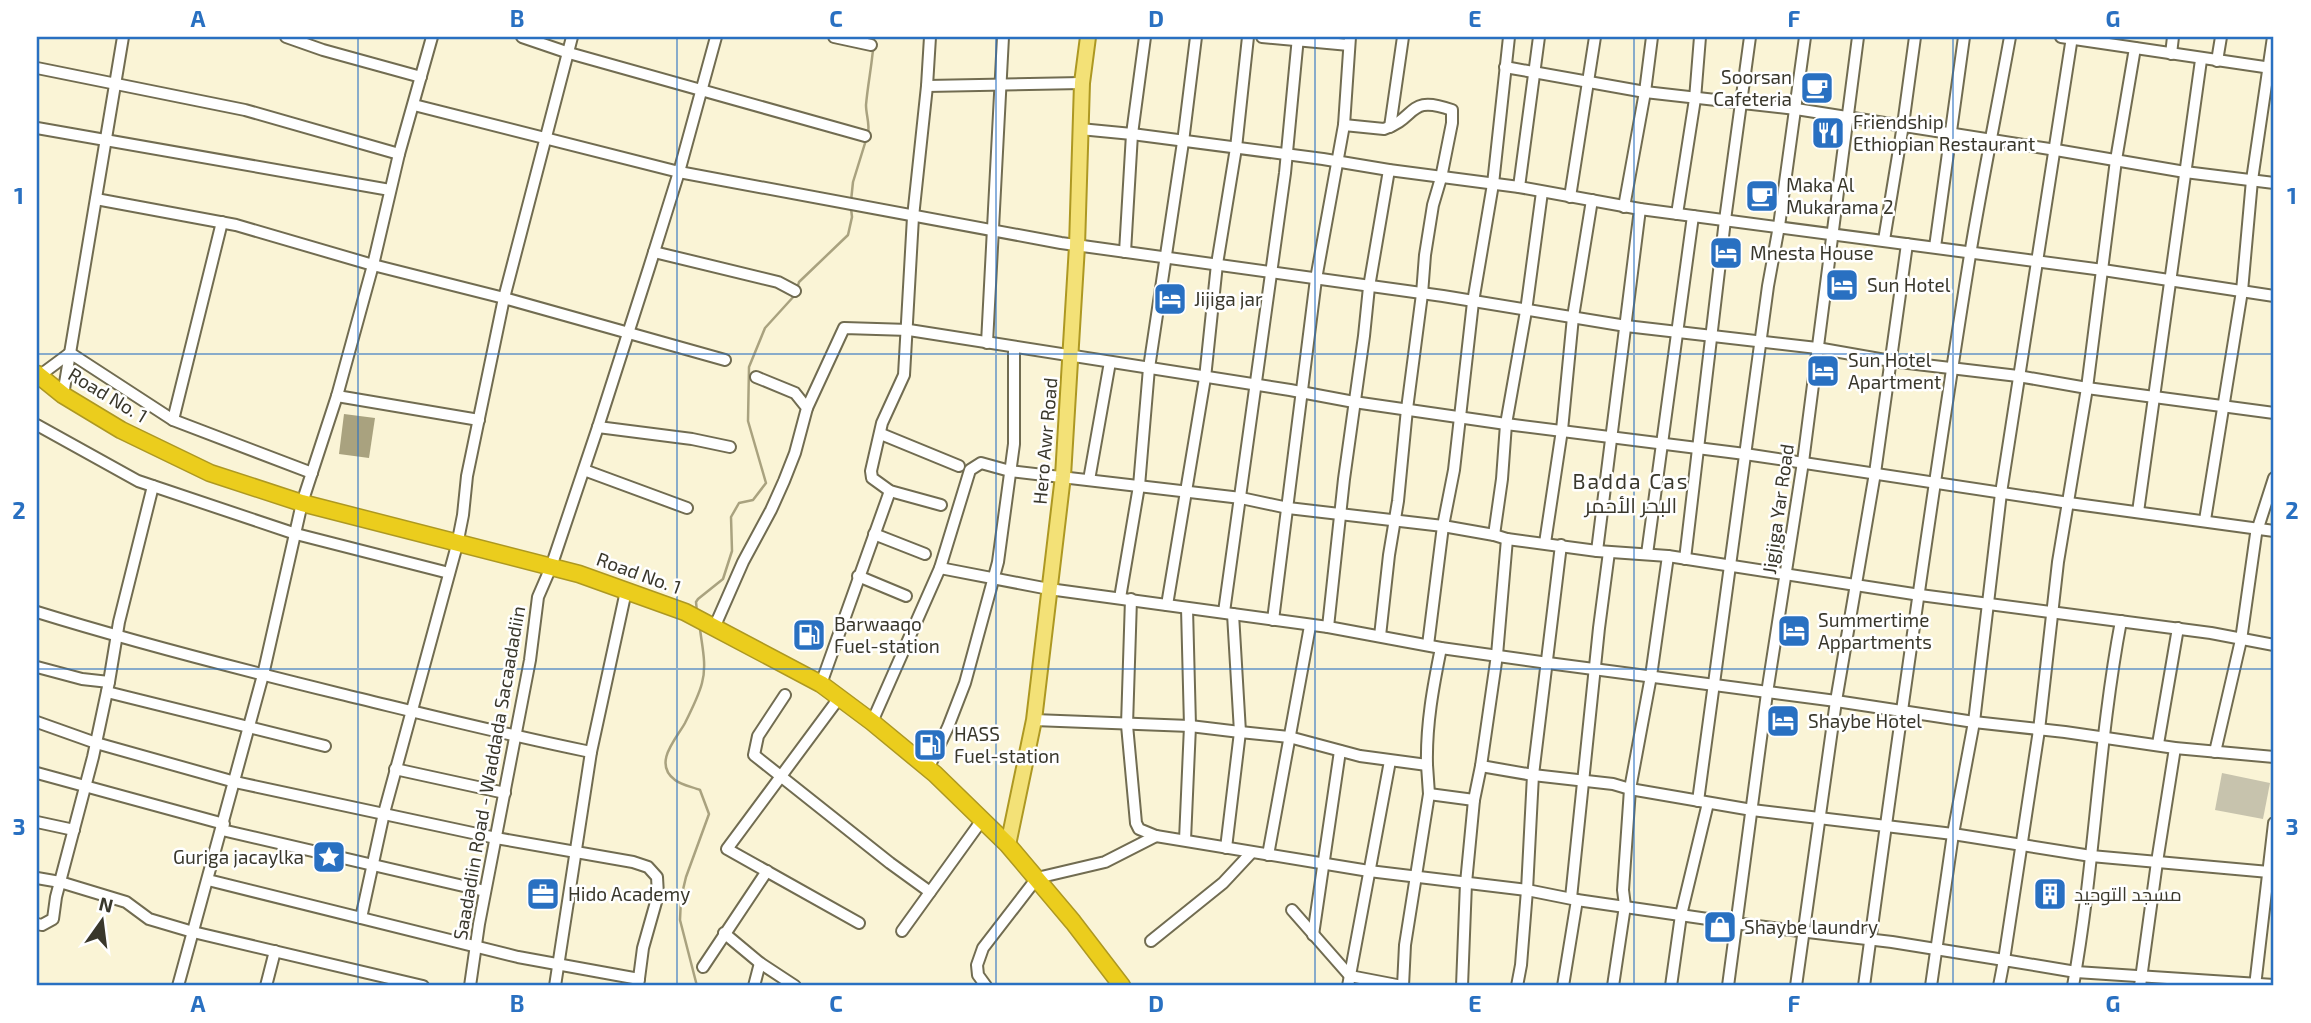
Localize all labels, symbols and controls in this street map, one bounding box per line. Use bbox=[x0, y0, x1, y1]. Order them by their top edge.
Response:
text: A bbox=[190, 4, 206, 32]
text: B bbox=[510, 4, 524, 32]
text: C bbox=[829, 4, 843, 32]
text: D bbox=[1148, 4, 1164, 32]
text: E bbox=[1468, 4, 1482, 32]
text: F bbox=[1788, 4, 1801, 32]
text: G bbox=[2106, 4, 2120, 32]
place label: Soorsan Cafeteria bbox=[1713, 65, 1792, 110]
cafe icon: Soorsan Cafeteria bbox=[1798, 69, 1836, 107]
place label: Friendship Ethiopian Restaurant bbox=[1853, 110, 2035, 155]
restaurant icon: Friendship Ethiopian Restaurant bbox=[1809, 114, 1847, 152]
place label: Maka Al Mukarama 2 bbox=[1786, 173, 1894, 218]
cafe icon: Maka Al Mukarama 2 bbox=[1743, 177, 1781, 215]
text: 1 bbox=[14, 181, 24, 209]
text: 1 bbox=[2287, 181, 2297, 209]
hotel icon: Mnesta House bbox=[1707, 234, 1745, 272]
place label: Mnesta House bbox=[1750, 241, 1874, 264]
hotel icon: Sun Hotel bbox=[1823, 266, 1861, 304]
place label: Sun Hotel bbox=[1867, 273, 1951, 296]
hotel icon: Jijiga jar bbox=[1151, 280, 1189, 318]
place label: Jijiga jar bbox=[1194, 287, 1263, 310]
place label: Sun Hotel Apartment bbox=[1848, 348, 1941, 393]
hotel icon: Sun Hotel Apartment bbox=[1804, 352, 1842, 390]
street label: Road No. 1 bbox=[64, 362, 152, 427]
street label: Hero Awr Road bbox=[1027, 377, 1062, 505]
street label: Jigjiga Yar Road bbox=[1757, 442, 1798, 576]
district label: Badda Cas البحر الأحمر bbox=[1573, 468, 1690, 518]
text: 2 bbox=[12, 496, 26, 524]
text: 2 bbox=[2285, 496, 2299, 524]
street label: Road No. 1 bbox=[594, 547, 685, 598]
street label: Saadadiin Road - Waddada Sacaadadiin bbox=[448, 604, 529, 942]
place label: Summertime Appartments bbox=[1818, 608, 1932, 653]
place label: Barwaaqo Fuel-station bbox=[834, 612, 940, 657]
hotel icon: Summertime Appartments bbox=[1775, 612, 1813, 650]
fuel station icon: Barwaaqo Fuel-station bbox=[790, 616, 828, 654]
hotel icon: Shaybe Hotel bbox=[1764, 702, 1802, 740]
place label: Shaybe Hotel bbox=[1808, 709, 1922, 732]
place label: HASS Fuel-station bbox=[954, 722, 1060, 767]
fuel station icon: HASS Fuel-station bbox=[911, 726, 949, 764]
text: 3 bbox=[12, 812, 26, 840]
text: 3 bbox=[2285, 812, 2299, 840]
place icon: Guriga jacaylka bbox=[310, 838, 348, 876]
place label: Guriga jacaylka bbox=[173, 845, 304, 868]
office icon: Hido Academy bbox=[524, 875, 562, 913]
building icon: مسجد التوحيد bbox=[2031, 875, 2069, 913]
place label: Hido Academy bbox=[568, 882, 690, 905]
place label: مسجد التوحيد bbox=[2074, 882, 2182, 906]
north arrow bbox=[66, 886, 136, 956]
text: N bbox=[97, 891, 116, 917]
shop icon: Shaybe laundry bbox=[1701, 908, 1739, 946]
place label: Shaybe laundry bbox=[1744, 915, 1878, 938]
text: A bbox=[190, 989, 206, 1017]
text: B bbox=[510, 989, 524, 1017]
text: C bbox=[829, 989, 843, 1017]
text: D bbox=[1148, 989, 1164, 1017]
text: E bbox=[1468, 989, 1482, 1017]
text: F bbox=[1788, 989, 1801, 1017]
text: G bbox=[2106, 989, 2120, 1017]

